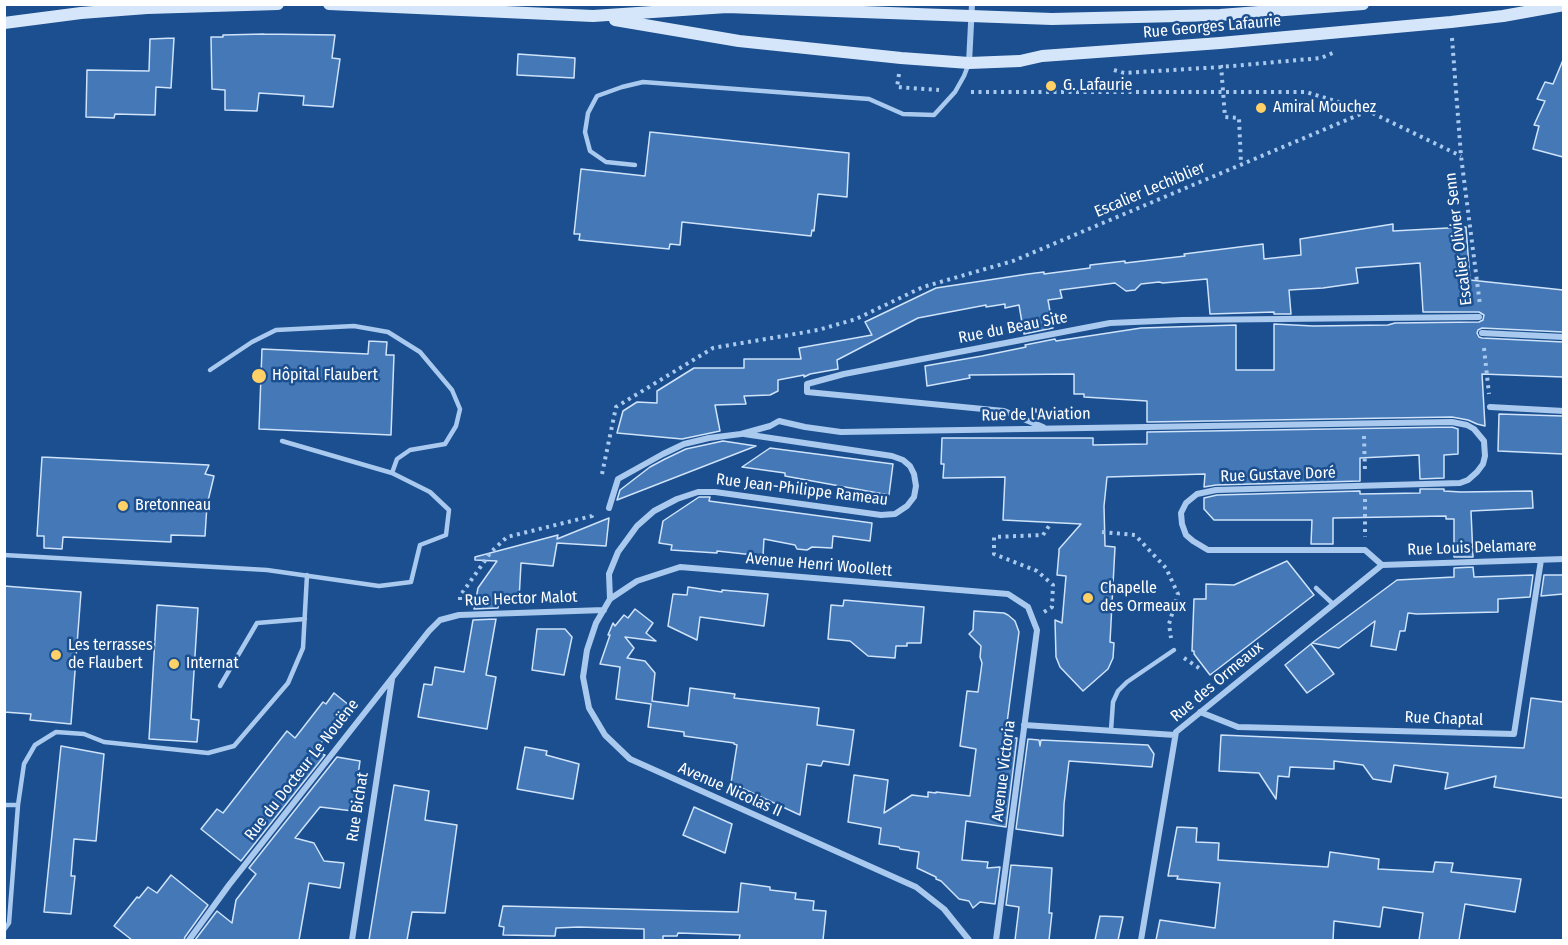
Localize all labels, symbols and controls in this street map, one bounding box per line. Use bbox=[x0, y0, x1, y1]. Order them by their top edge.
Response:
street label: Rue Georges Lafaurie bbox=[1142, 11, 1282, 43]
place label: G. Lafaurie bbox=[1063, 76, 1132, 96]
marker: G. Lafaurie bbox=[1044, 79, 1058, 93]
place label: Amiral Mouchez bbox=[1273, 98, 1376, 118]
marker: Amiral Mouchez bbox=[1254, 101, 1268, 115]
street label: Escalier Lechiblier bbox=[1092, 158, 1208, 222]
street label: Escalier Olivier Senn bbox=[1441, 172, 1477, 306]
street label: Rue du Beau Site bbox=[957, 308, 1069, 348]
place label: Hôpital Flaubert bbox=[272, 366, 378, 386]
marker: Hôpital Flaubert bbox=[250, 367, 268, 385]
street label: Rue de l'Aviation bbox=[981, 404, 1091, 426]
street label: Rue Gustave Doré bbox=[1220, 463, 1336, 487]
street label: Rue Jean-Philippe Rameau bbox=[715, 470, 889, 510]
place label: Bretonneau bbox=[135, 496, 211, 516]
marker: Bretonneau bbox=[116, 499, 130, 513]
street label: Rue Louis Delamare bbox=[1407, 536, 1537, 560]
street label: Avenue Henri Woollett bbox=[745, 549, 893, 581]
place label: Chapelle des Ormeaux bbox=[1100, 579, 1186, 617]
street label: Rue Hector Malot bbox=[464, 587, 578, 611]
marker: Chapelle des Ormeaux bbox=[1081, 591, 1095, 605]
place label: Les terrasses de Flaubert bbox=[68, 636, 153, 674]
street label: Rue des Ormeaux bbox=[1167, 638, 1267, 726]
marker: Les terrasses de Flaubert bbox=[49, 648, 63, 662]
place label: Internat bbox=[186, 654, 239, 674]
marker: Internat bbox=[167, 657, 181, 671]
street label: Rue du Docteur Le Nouëne bbox=[241, 696, 363, 844]
street label: Rue Chaptal bbox=[1404, 708, 1484, 730]
street label: Avenue Victoria bbox=[988, 719, 1020, 823]
street label: Avenue Nicolas II bbox=[675, 759, 785, 821]
street label: Rue Bichat bbox=[343, 771, 373, 843]

